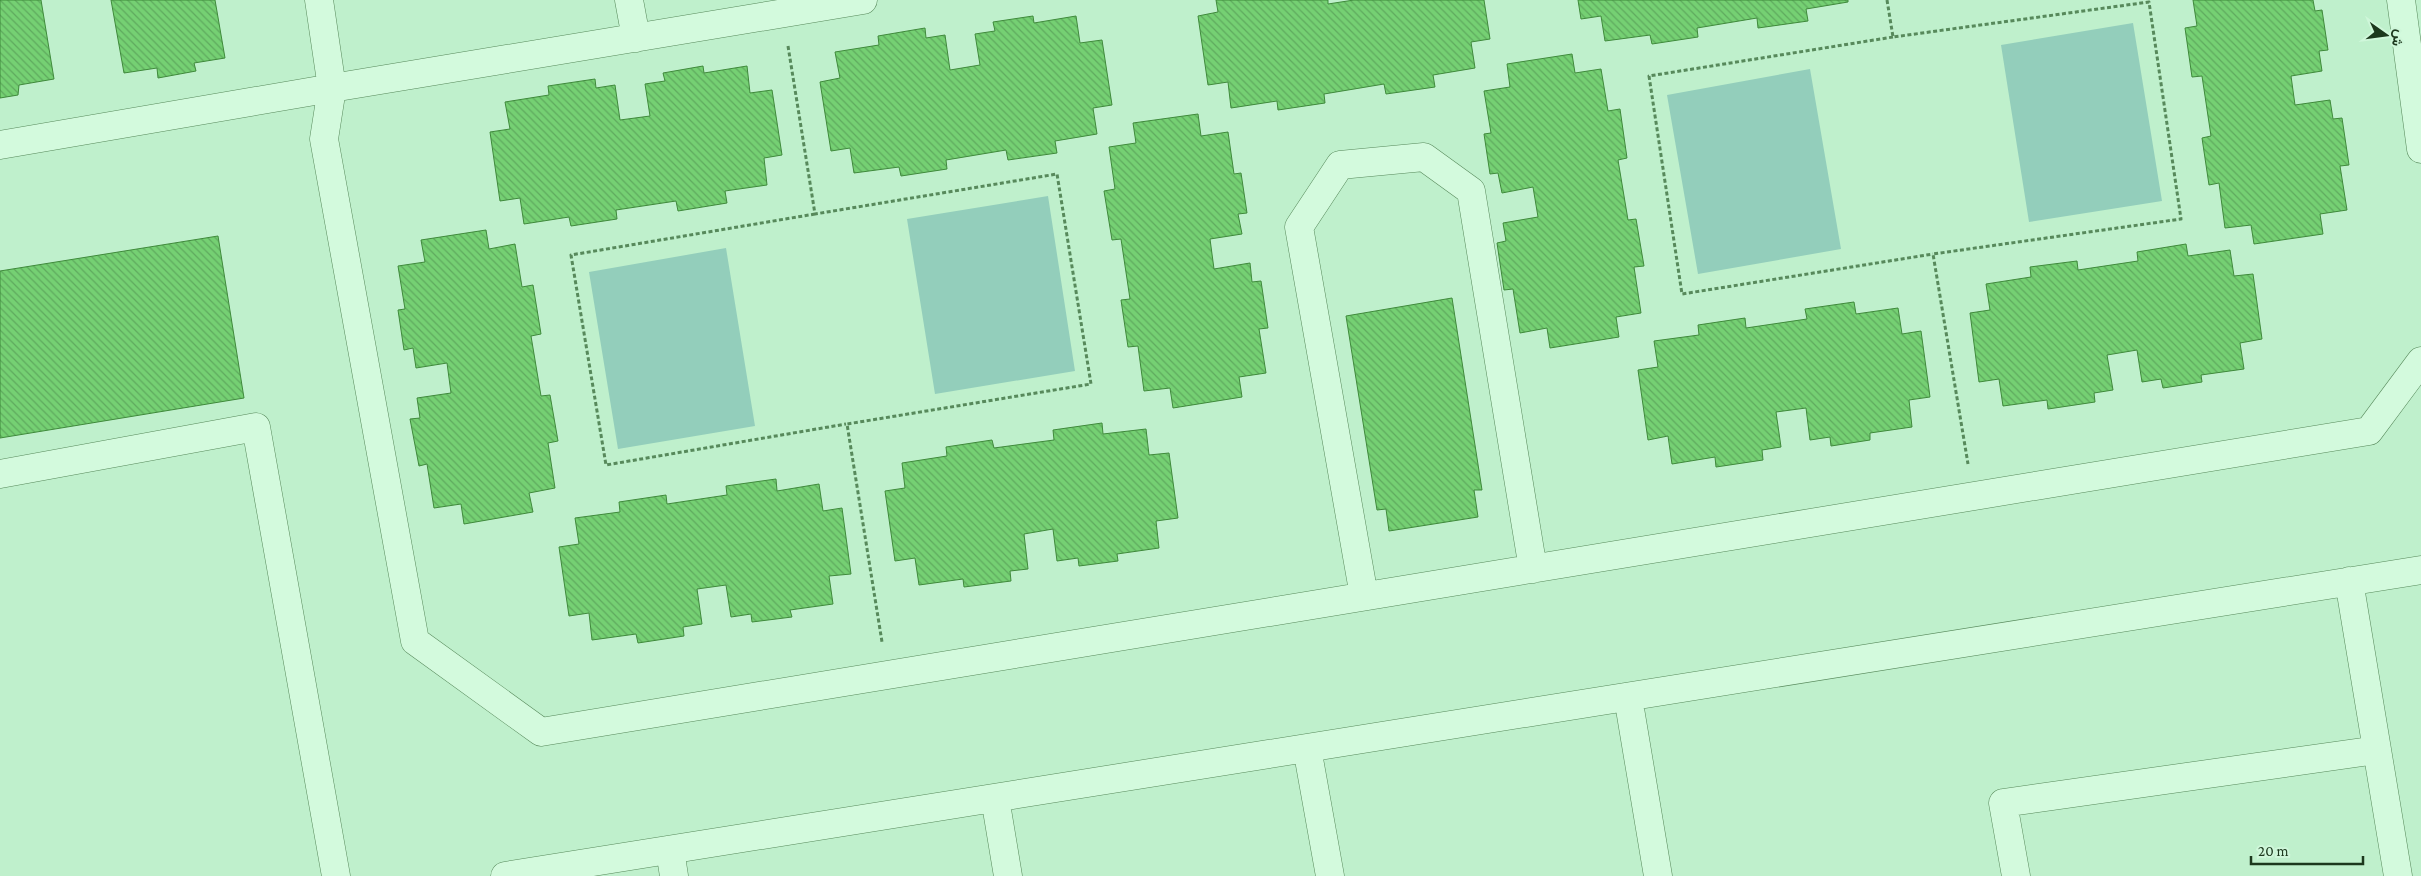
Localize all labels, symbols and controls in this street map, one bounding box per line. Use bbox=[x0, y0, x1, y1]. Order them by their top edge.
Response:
north arrow bbox=[2361, 10, 2411, 60]
text: ش bbox=[2388, 28, 2408, 48]
scale bar bbox=[2251, 834, 2364, 866]
text: 20 m bbox=[2258, 843, 2289, 859]

